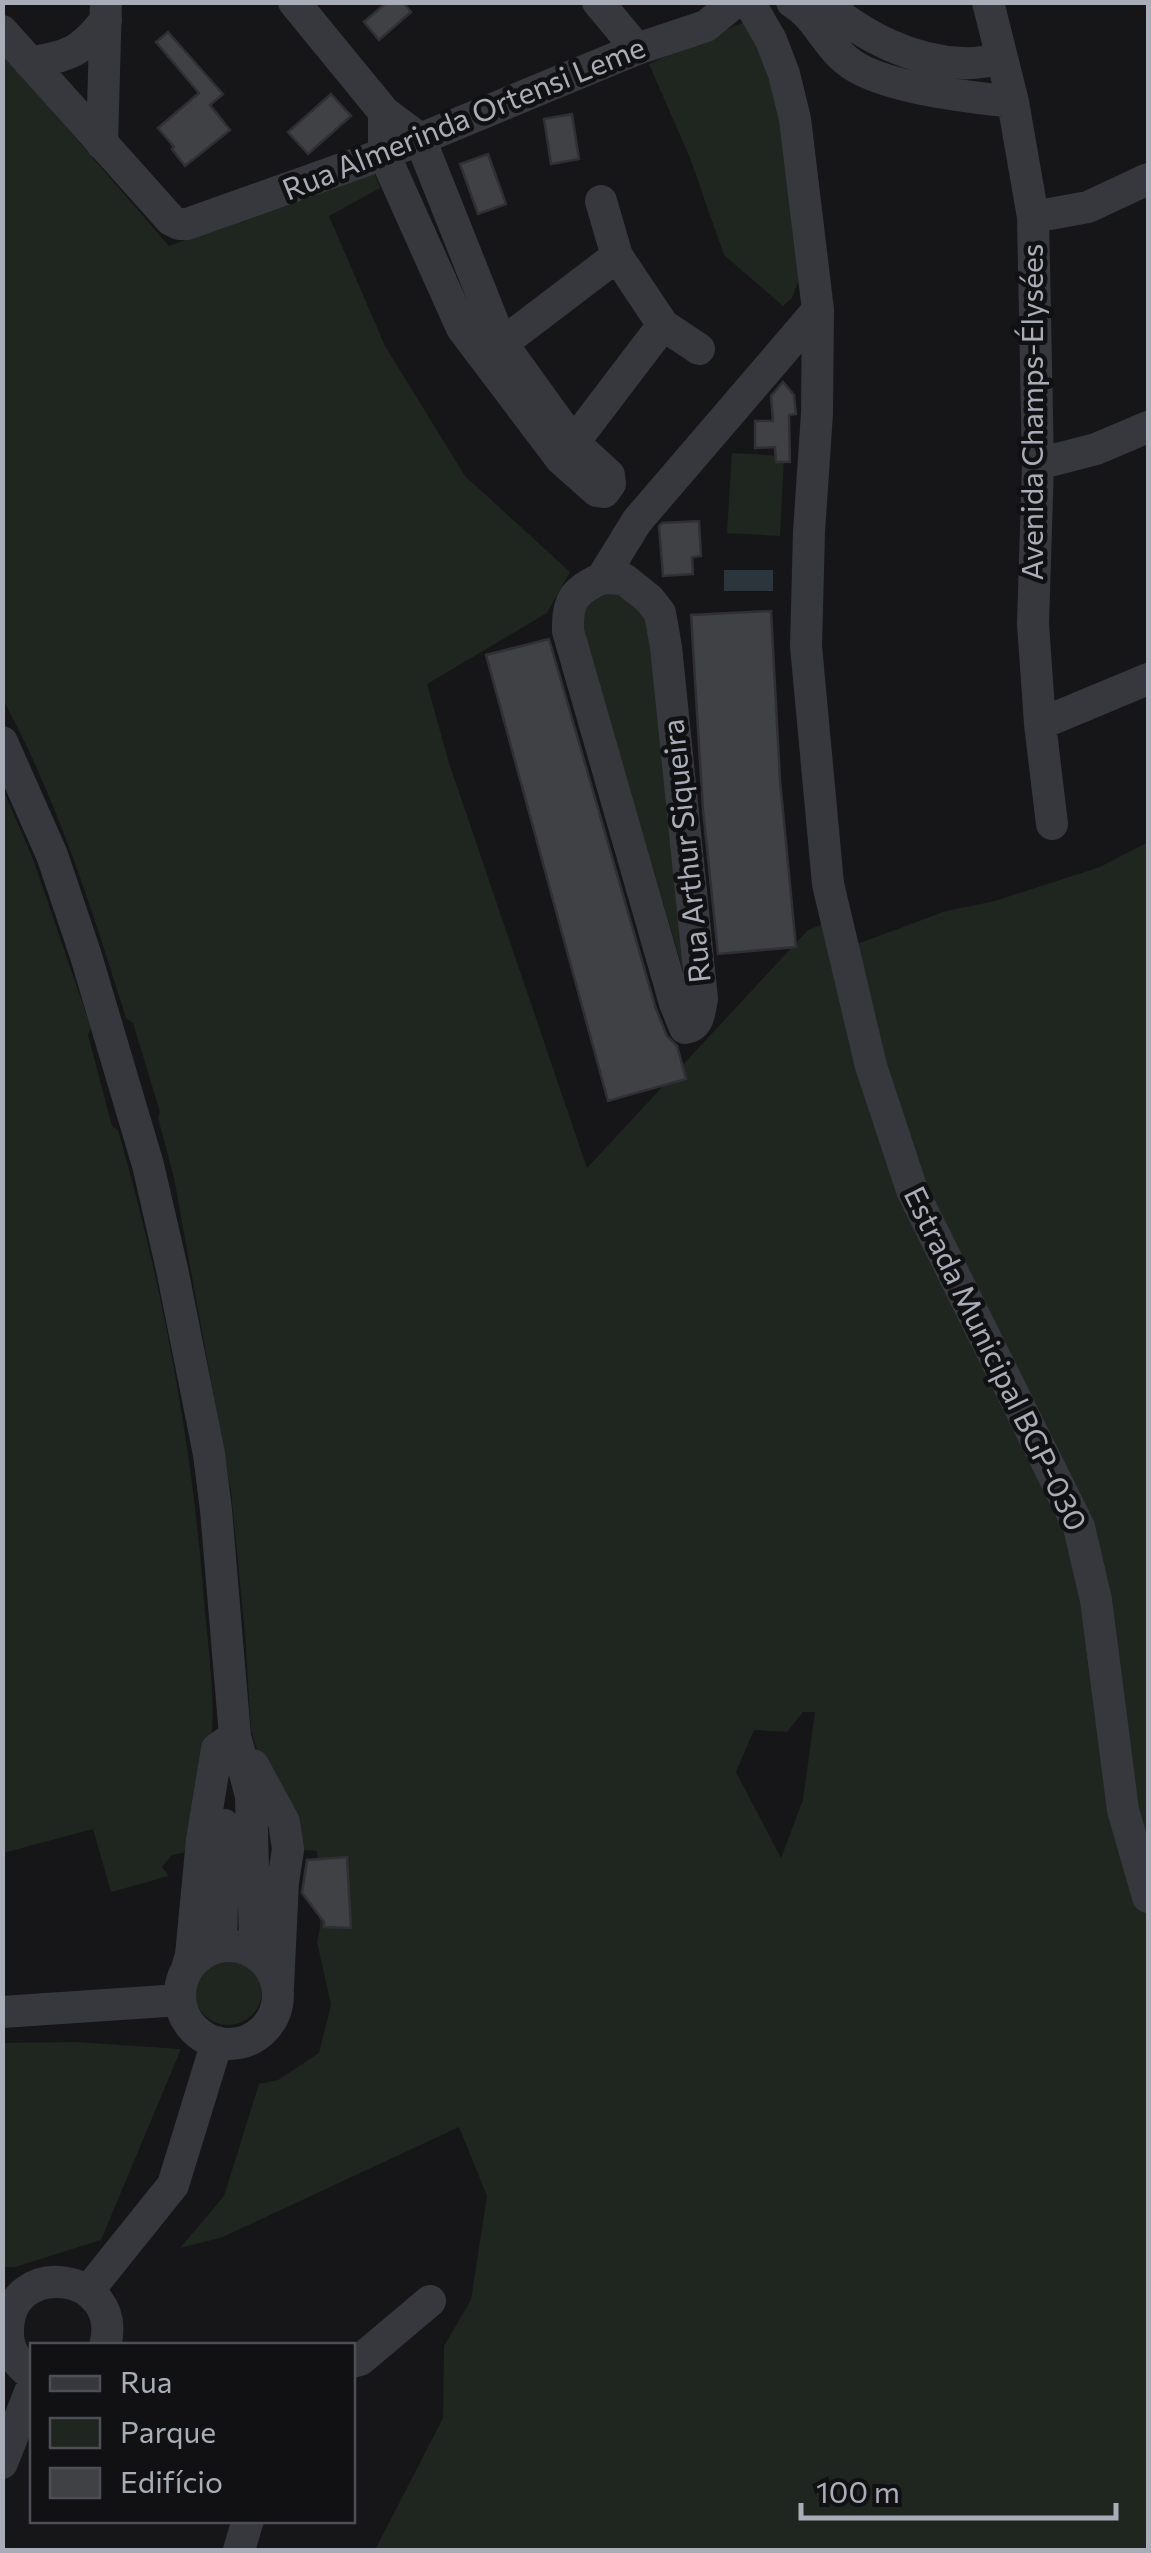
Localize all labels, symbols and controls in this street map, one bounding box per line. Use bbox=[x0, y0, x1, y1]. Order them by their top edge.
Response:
street label: Rua Almerinda Ortensi Leme bbox=[276, 27, 650, 206]
street label: Avenida Champs-Élysées bbox=[1012, 243, 1049, 581]
street label: Rua Arthur Siqueira bbox=[652, 717, 717, 985]
street label: Estrada Municipal BGP-030 bbox=[898, 1180, 1097, 1536]
legend bbox=[30, 2343, 355, 2523]
text: Rua bbox=[120, 2362, 172, 2399]
text: Parque bbox=[120, 2412, 216, 2449]
scale bar bbox=[801, 2458, 1116, 2520]
text: Edifício bbox=[120, 2462, 223, 2499]
text: 100 m bbox=[816, 2472, 900, 2509]

